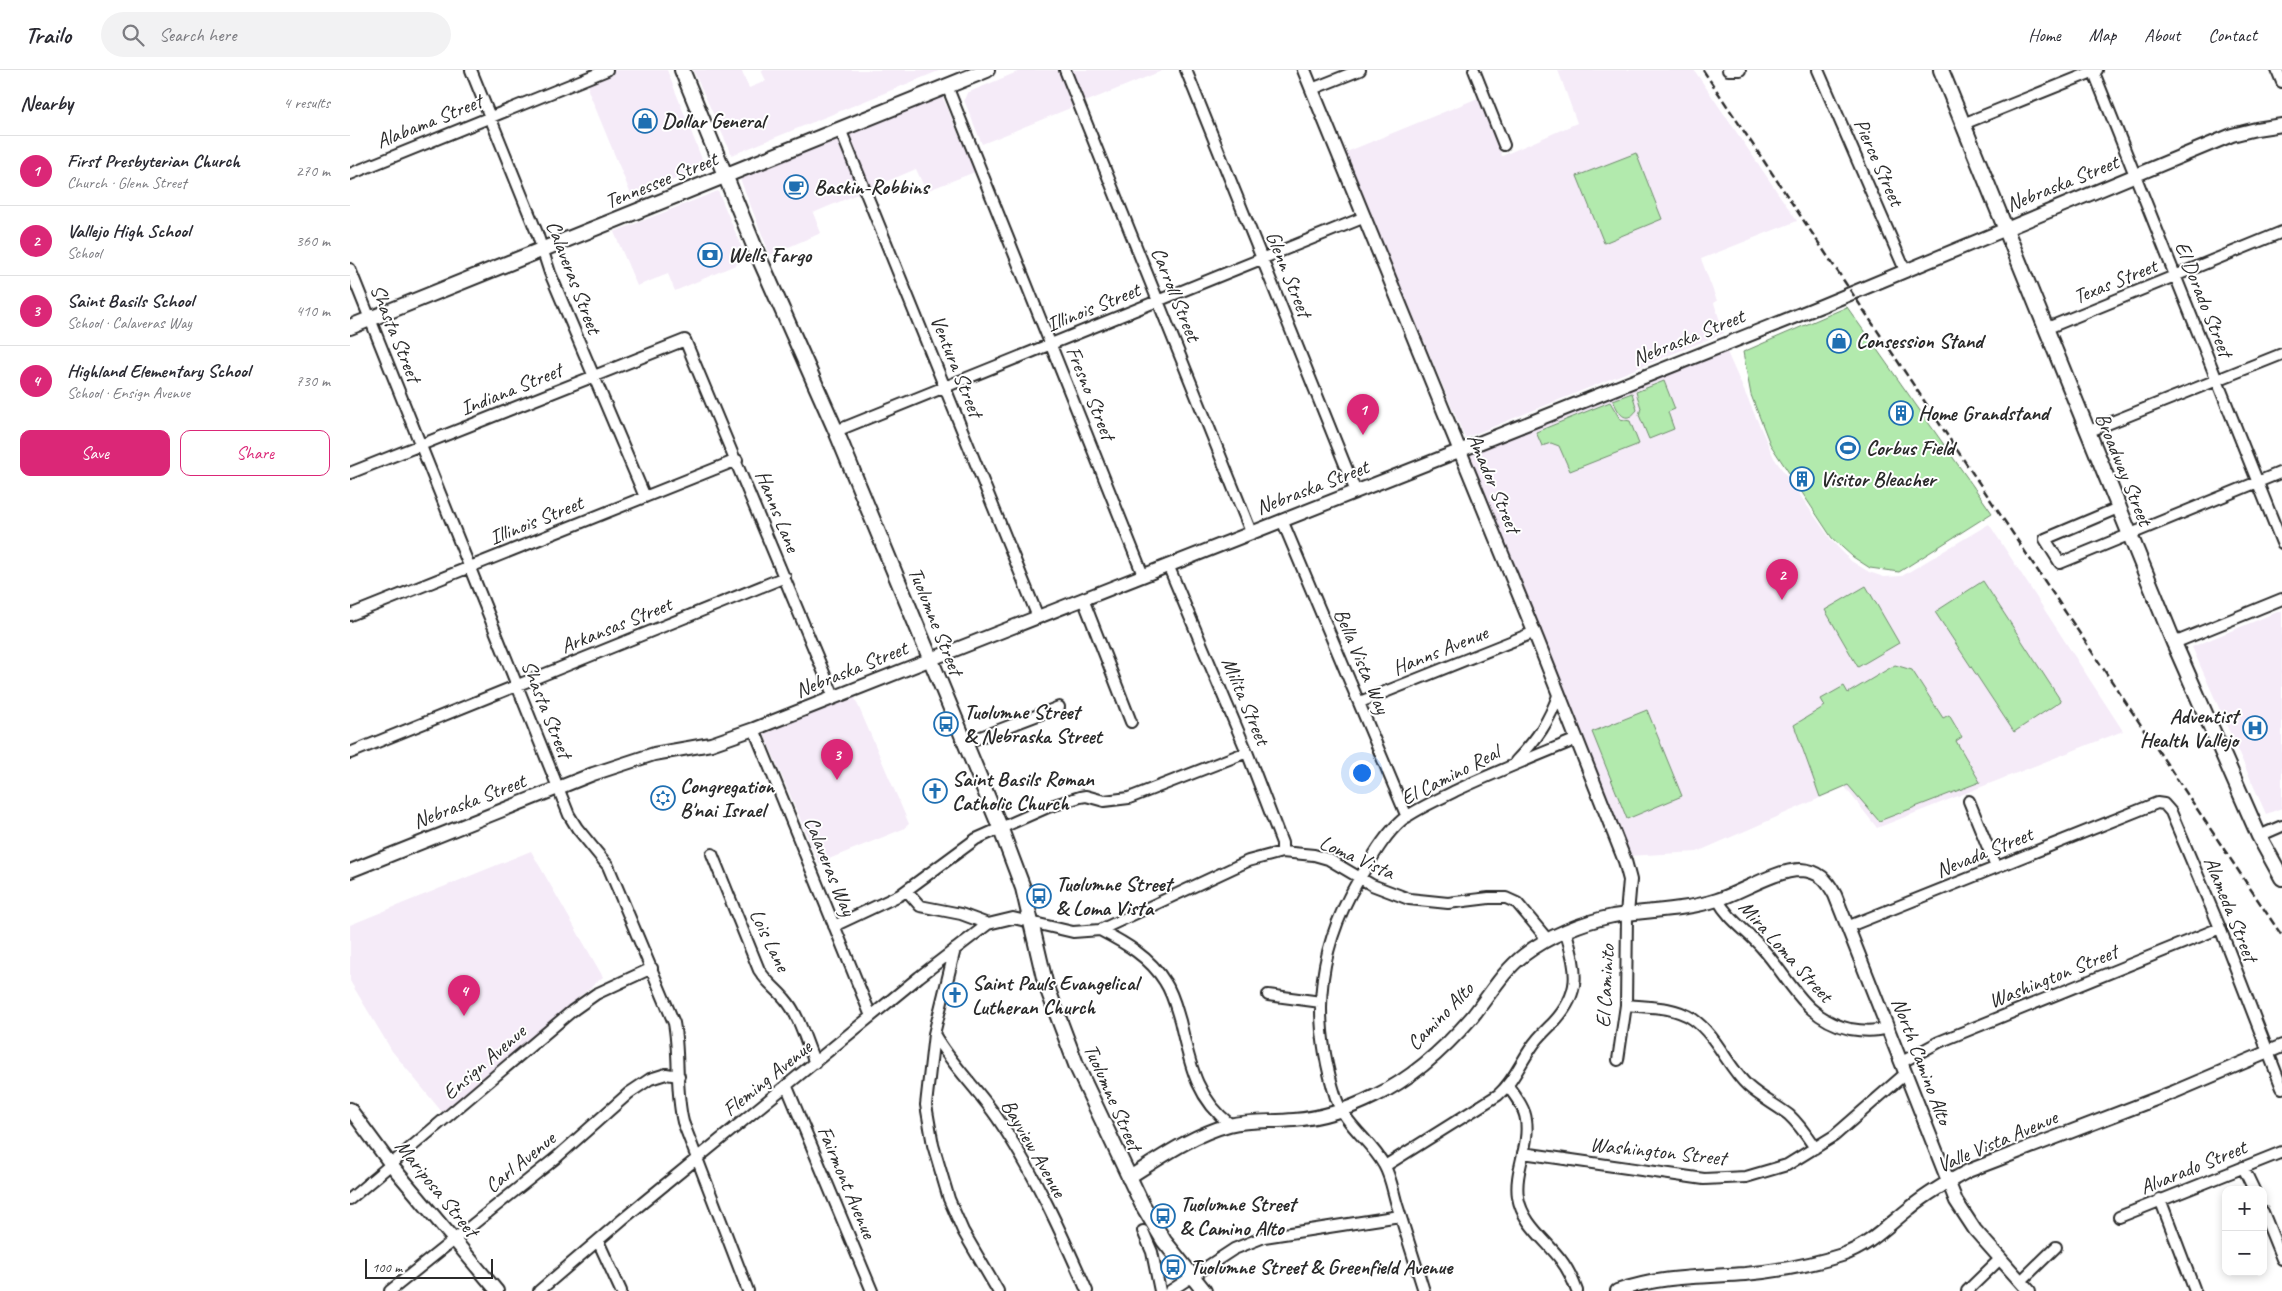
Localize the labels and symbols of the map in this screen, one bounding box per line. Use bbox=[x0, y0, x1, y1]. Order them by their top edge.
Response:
street label: Alabama Street bbox=[372, 87, 489, 154]
shop icon: Dollar General bbox=[632, 108, 658, 134]
place label: Dollar General bbox=[662, 108, 769, 134]
street label: Pierce Street bbox=[1848, 114, 1911, 212]
street label: Tennessee Street bbox=[601, 145, 723, 214]
street label: Nebraska Street bbox=[2002, 148, 2124, 217]
cafe icon: Baskin-Robbins bbox=[783, 174, 809, 200]
place label: Baskin-Robbins bbox=[814, 174, 931, 200]
street label: Calaveras Street bbox=[541, 217, 608, 339]
street label: Glenn Street bbox=[1260, 227, 1319, 323]
street label: El Dorado Street bbox=[2169, 238, 2240, 363]
bank icon: Wells Fargo bbox=[697, 242, 723, 268]
place label: Wells Fargo bbox=[728, 242, 813, 268]
street label: Carroll Street bbox=[1145, 243, 1207, 347]
street label: Texas Street bbox=[2069, 252, 2162, 309]
street label: Illinois Street bbox=[1043, 276, 1145, 337]
street label: Shasta Street bbox=[365, 280, 428, 388]
street label: Nebraska Street bbox=[1628, 302, 1750, 371]
street label: Ventura Street bbox=[925, 311, 990, 424]
shop icon: Consession Stand bbox=[1826, 328, 1852, 354]
place label: Consession Stand bbox=[1856, 328, 1986, 354]
street label: Fresno Street bbox=[1060, 342, 1123, 446]
street label: Indiana Street bbox=[456, 356, 568, 421]
pin: 1 bbox=[1347, 394, 1379, 435]
building icon: Home Grandstand bbox=[1888, 400, 1914, 426]
place label: Home Grandstand bbox=[1918, 400, 2052, 426]
street label: Broadway Street bbox=[2090, 409, 2159, 531]
street label: Amador Street bbox=[1461, 429, 1528, 539]
sports icon: Corbus Field bbox=[1835, 435, 1861, 461]
place label: Corbus Field bbox=[1866, 435, 1958, 461]
street label: Nebraska Street bbox=[1252, 453, 1374, 520]
street label: Hanns Lane bbox=[750, 466, 807, 557]
building icon: Visitor Bleacher bbox=[1789, 466, 1815, 492]
place label: Visitor Bleacher bbox=[1820, 466, 1938, 492]
street label: Illinois Street bbox=[486, 489, 588, 550]
pin: 2 bbox=[1766, 559, 1798, 600]
street label: Tuolumne Street bbox=[903, 563, 971, 682]
street label: Arkansas Street bbox=[557, 590, 677, 659]
street label: Bella Vista Way bbox=[1328, 604, 1397, 719]
street label: Hanns Avenue bbox=[1389, 619, 1493, 681]
street label: Nebraska Street bbox=[791, 634, 913, 703]
street label: Milita Street bbox=[1216, 653, 1277, 751]
street label: Shasta Street bbox=[516, 656, 579, 764]
place label: Tuolumne Street & Nebraska Street bbox=[964, 699, 1104, 749]
place label: Adventist Health Vallejo bbox=[2140, 703, 2241, 753]
bus stop icon: Tuolumne Street & Nebraska Street bbox=[933, 711, 959, 737]
hospital icon: Adventist Health Vallejo bbox=[2242, 715, 2268, 741]
street label: El Camino Real bbox=[1396, 737, 1507, 811]
pin: 3 bbox=[821, 739, 853, 780]
your location bbox=[1349, 760, 1375, 786]
place label: Saint Basils Roman Catholic Church bbox=[952, 766, 1095, 816]
street label: Nebraska Street bbox=[409, 767, 531, 834]
place label: Congregation B'nai Israel bbox=[680, 773, 776, 823]
church icon: Saint Basils Roman Catholic Church bbox=[922, 778, 948, 804]
synagogue icon: Congregation B'nai Israel bbox=[650, 785, 676, 811]
street label: Calaveras Way bbox=[798, 813, 862, 921]
street label: Nevada Street bbox=[1932, 820, 2038, 883]
street label: Loma Vista bbox=[1316, 829, 1400, 886]
street label: Alameda Street bbox=[2198, 853, 2265, 968]
place label: Tuolumne Street & Loma Vista bbox=[1056, 871, 1175, 921]
bus stop icon: Tuolumne Street & Loma Vista bbox=[1026, 883, 1052, 909]
street label: Mira Loma Street bbox=[1733, 894, 1840, 1009]
street label: Lois Lane bbox=[744, 904, 797, 977]
street label: Washington Street bbox=[1985, 937, 2124, 1014]
street label: El Caminito bbox=[1590, 942, 1620, 1028]
place label: Saint Pauls Evangelical Lutheran Church bbox=[972, 970, 1142, 1020]
pin: 4 bbox=[448, 975, 480, 1016]
street label: Camino Alto bbox=[1401, 975, 1480, 1056]
church icon: Saint Pauls Evangelical Lutheran Church bbox=[942, 982, 968, 1008]
street label: North Camino Alto bbox=[1886, 994, 1959, 1131]
street label: Ensign Avenue bbox=[437, 1017, 533, 1105]
street label: Fleming Avenue bbox=[717, 1033, 818, 1122]
street label: Tuolumne Street bbox=[1078, 1040, 1149, 1157]
street label: Bayview Avenue bbox=[996, 1094, 1073, 1203]
street label: Valle Vista Avenue bbox=[1933, 1103, 2063, 1178]
street label: Fairmont Avenue bbox=[812, 1122, 883, 1243]
street label: Carl Avenue bbox=[479, 1124, 562, 1198]
street label: Washington Street bbox=[1589, 1131, 1730, 1171]
street label: Alvarado Street bbox=[2136, 1133, 2252, 1200]
street label: Mariposa Street bbox=[390, 1134, 486, 1245]
place label: Tuolumne Street & Camino Alto bbox=[1180, 1191, 1299, 1241]
bus stop icon: Tuolumne Street & Camino Alto bbox=[1150, 1203, 1176, 1229]
bus stop icon: Tuolumne Street & Greenfield Avenue bbox=[1160, 1254, 1186, 1280]
place label: Tuolumne Street & Greenfield Avenue bbox=[1190, 1254, 1454, 1280]
scale bar bbox=[365, 1256, 492, 1279]

